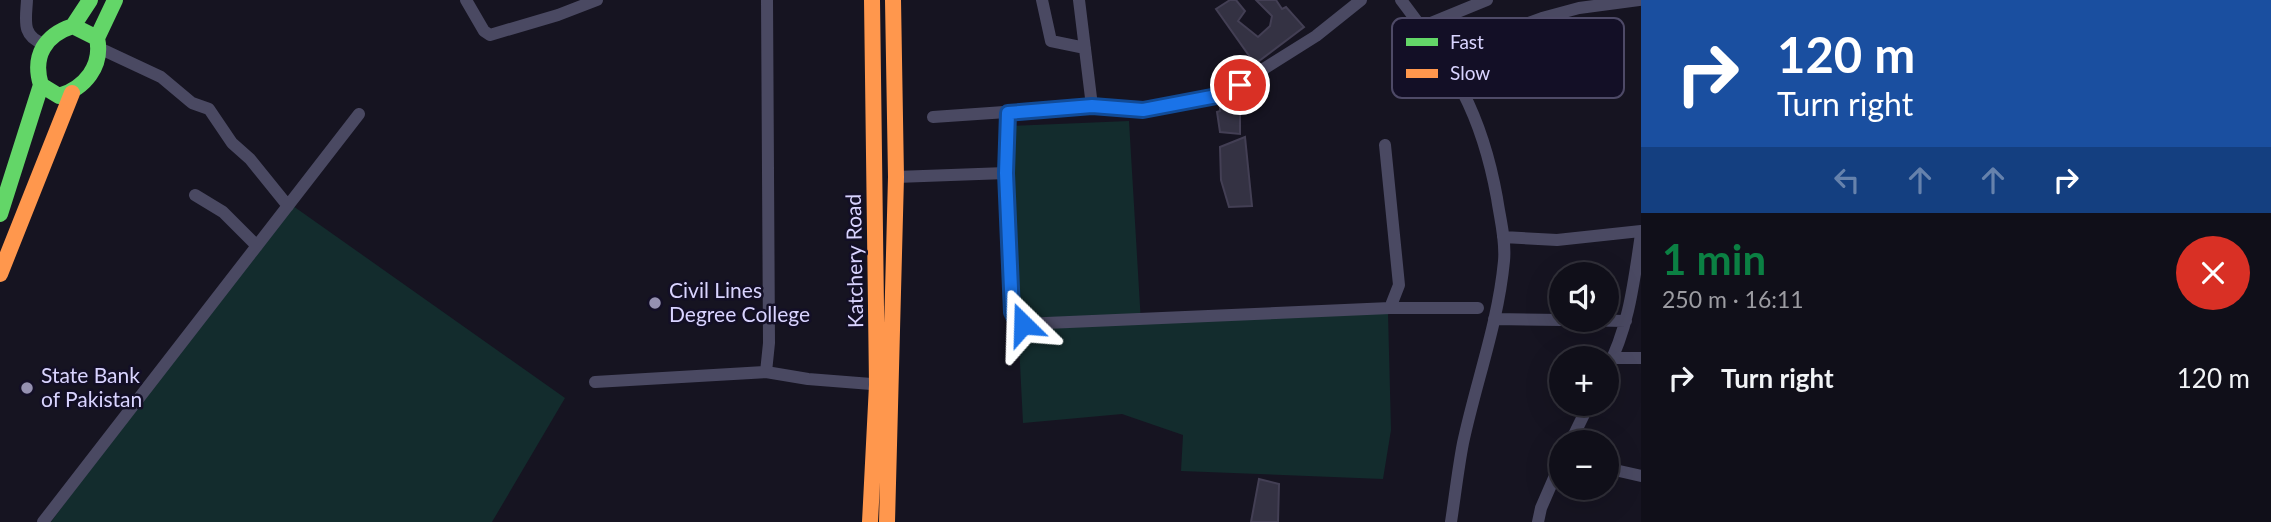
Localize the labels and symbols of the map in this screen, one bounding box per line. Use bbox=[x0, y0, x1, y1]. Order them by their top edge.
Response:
legend bbox=[1392, 18, 1624, 98]
text: Fast bbox=[1450, 30, 1484, 53]
pin bbox=[1210, 55, 1270, 115]
text: Slow bbox=[1450, 61, 1490, 84]
street label: Katchery Road bbox=[840, 194, 867, 328]
place label: Civil Lines Degree College bbox=[669, 277, 810, 326]
position arrow bbox=[986, 287, 1060, 361]
marker: Civil Lines Degree College bbox=[647, 295, 663, 311]
place label: State Bank of Pakistan bbox=[41, 362, 142, 411]
marker: State Bank of Pakistan bbox=[19, 380, 35, 396]

